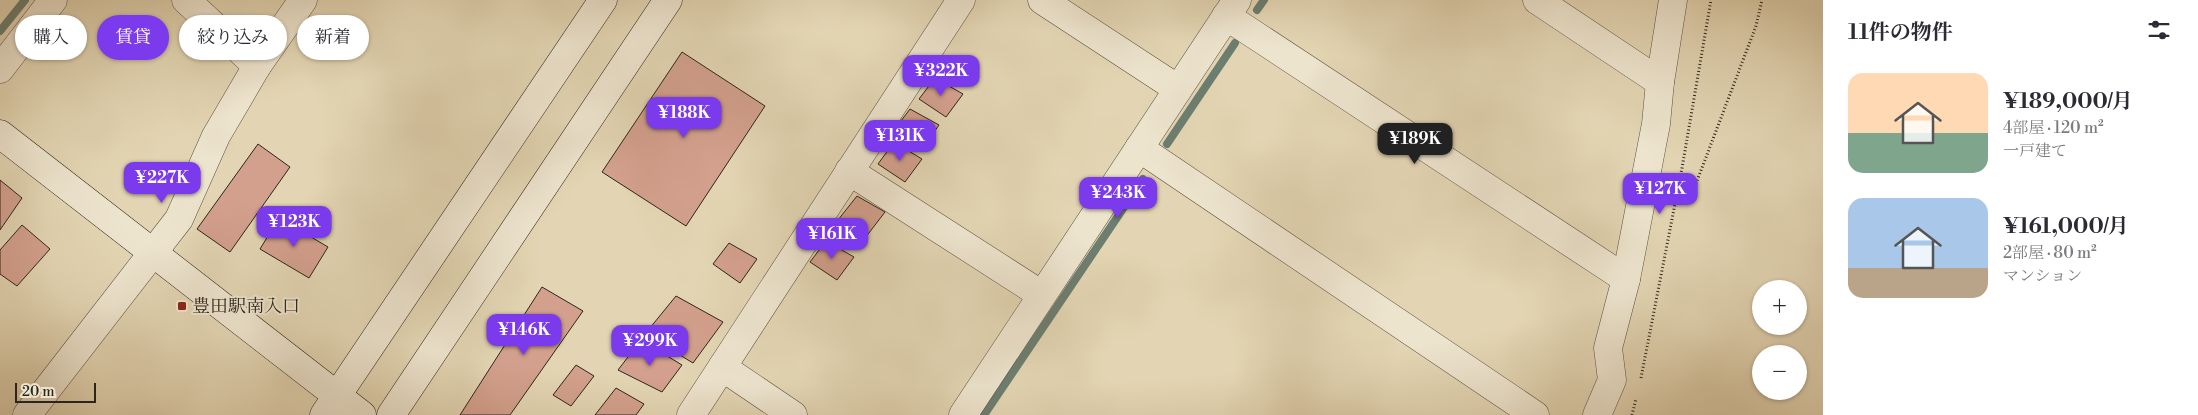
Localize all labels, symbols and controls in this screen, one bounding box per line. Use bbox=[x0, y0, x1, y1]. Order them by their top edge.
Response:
chip: 購入 bbox=[15, 15, 87, 60]
chip: 賃貸 bbox=[97, 15, 169, 60]
chip: 絞り込み bbox=[179, 15, 287, 60]
chip: 新着 bbox=[297, 15, 369, 60]
icon: filters bbox=[2145, 16, 2173, 44]
text: 11件の物件 bbox=[1848, 20, 1953, 46]
pin: ¥322K bbox=[906, 54, 976, 97]
text: ¥322K bbox=[914, 61, 968, 81]
text: ¥189,000/月 bbox=[2003, 89, 2133, 115]
icon: home bbox=[1888, 93, 1948, 153]
pin: ¥188K bbox=[649, 96, 719, 139]
text: ¥188K bbox=[657, 103, 711, 123]
text: 4部屋 · 120 m² bbox=[2003, 118, 2104, 138]
pin: ¥131K bbox=[865, 120, 935, 162]
pin: ¥189K bbox=[1380, 122, 1450, 165]
text: ¥131K bbox=[875, 126, 925, 146]
text: ¥189K bbox=[1389, 129, 1441, 149]
text: 一戸建て bbox=[2003, 141, 2067, 161]
pin: ¥227K bbox=[127, 162, 197, 204]
text: ¥227K bbox=[135, 168, 189, 188]
pin: ¥127K bbox=[1625, 172, 1695, 215]
pin: ¥243K bbox=[1083, 176, 1153, 219]
text: ¥127K bbox=[1634, 179, 1686, 199]
text: ¥243K bbox=[1090, 183, 1146, 203]
pin: ¥123K bbox=[259, 206, 329, 248]
text: ¥123K bbox=[268, 212, 320, 232]
text: ¥161,000/月 bbox=[2003, 214, 2129, 240]
pin: ¥161K bbox=[797, 218, 867, 260]
icon: home bbox=[1888, 218, 1948, 278]
text: ¥161K bbox=[807, 224, 857, 244]
text: 2部屋 · 80 m² bbox=[2003, 243, 2097, 263]
text: マンション bbox=[2003, 266, 2082, 286]
map controls bbox=[1752, 280, 1807, 400]
button: + bbox=[1752, 280, 1807, 335]
place label: 豊田駅南入口 bbox=[192, 295, 300, 318]
marker: 豊田駅南入口 bbox=[176, 300, 188, 312]
pin: ¥146K bbox=[489, 314, 559, 356]
text: ¥146K bbox=[497, 320, 551, 340]
pin: ¥299K bbox=[615, 324, 685, 367]
text: ¥299K bbox=[622, 331, 678, 351]
button: − bbox=[1752, 345, 1807, 400]
scale bar bbox=[15, 380, 96, 403]
text: 20 m bbox=[22, 383, 54, 401]

